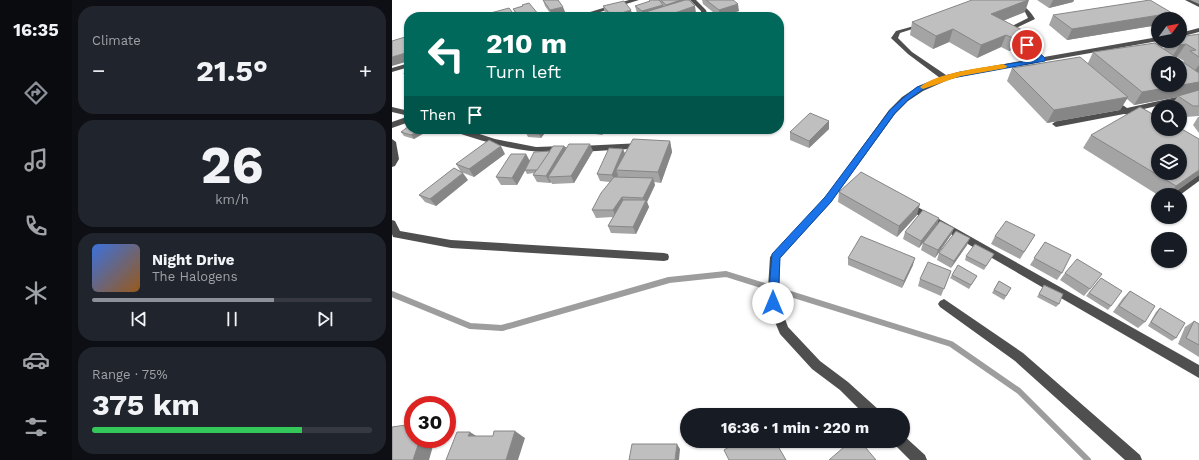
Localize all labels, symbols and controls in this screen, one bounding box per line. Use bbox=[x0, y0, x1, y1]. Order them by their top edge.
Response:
north arrow bbox=[1151, 12, 1187, 48]
map controls bbox=[1151, 12, 1187, 268]
text: 16:35 bbox=[13, 19, 59, 40]
text: 210 m bbox=[486, 27, 567, 60]
icon: left bbox=[420, 28, 472, 80]
pin bbox=[1010, 28, 1044, 62]
text: Climate bbox=[92, 33, 141, 48]
icon: arrive bbox=[1016, 34, 1038, 56]
text: 21.5° bbox=[196, 53, 268, 88]
button: sound bbox=[1151, 56, 1187, 92]
text: − bbox=[92, 58, 105, 83]
text: + bbox=[359, 58, 372, 83]
text: Turn left bbox=[486, 61, 561, 82]
icon: directions bbox=[22, 79, 50, 107]
button: search bbox=[1151, 100, 1187, 136]
icon: arrive bbox=[464, 104, 486, 126]
text: Then bbox=[420, 106, 456, 124]
text: 26 bbox=[200, 135, 264, 196]
button: layers bbox=[1151, 144, 1187, 180]
icon: music bbox=[22, 146, 50, 174]
button: + bbox=[1151, 188, 1187, 224]
text: km/h bbox=[215, 192, 249, 207]
icon: phone bbox=[22, 212, 50, 240]
button: − bbox=[1151, 232, 1187, 268]
text: Night Drive bbox=[152, 251, 235, 269]
text: The Halogens bbox=[152, 269, 238, 284]
icon: climate bbox=[22, 279, 50, 307]
position arrow bbox=[752, 282, 794, 324]
icon: previous bbox=[128, 308, 150, 330]
icon: pause bbox=[221, 308, 243, 330]
icon: next bbox=[314, 308, 336, 330]
icon: car bbox=[22, 346, 50, 374]
text: Range · 75% bbox=[92, 367, 168, 382]
text: 375 km bbox=[92, 387, 200, 422]
speed limit sign: 30 bbox=[404, 396, 456, 448]
icon: filters bbox=[22, 413, 50, 441]
text: 16:36 · 1 min · 220 m bbox=[721, 419, 869, 437]

